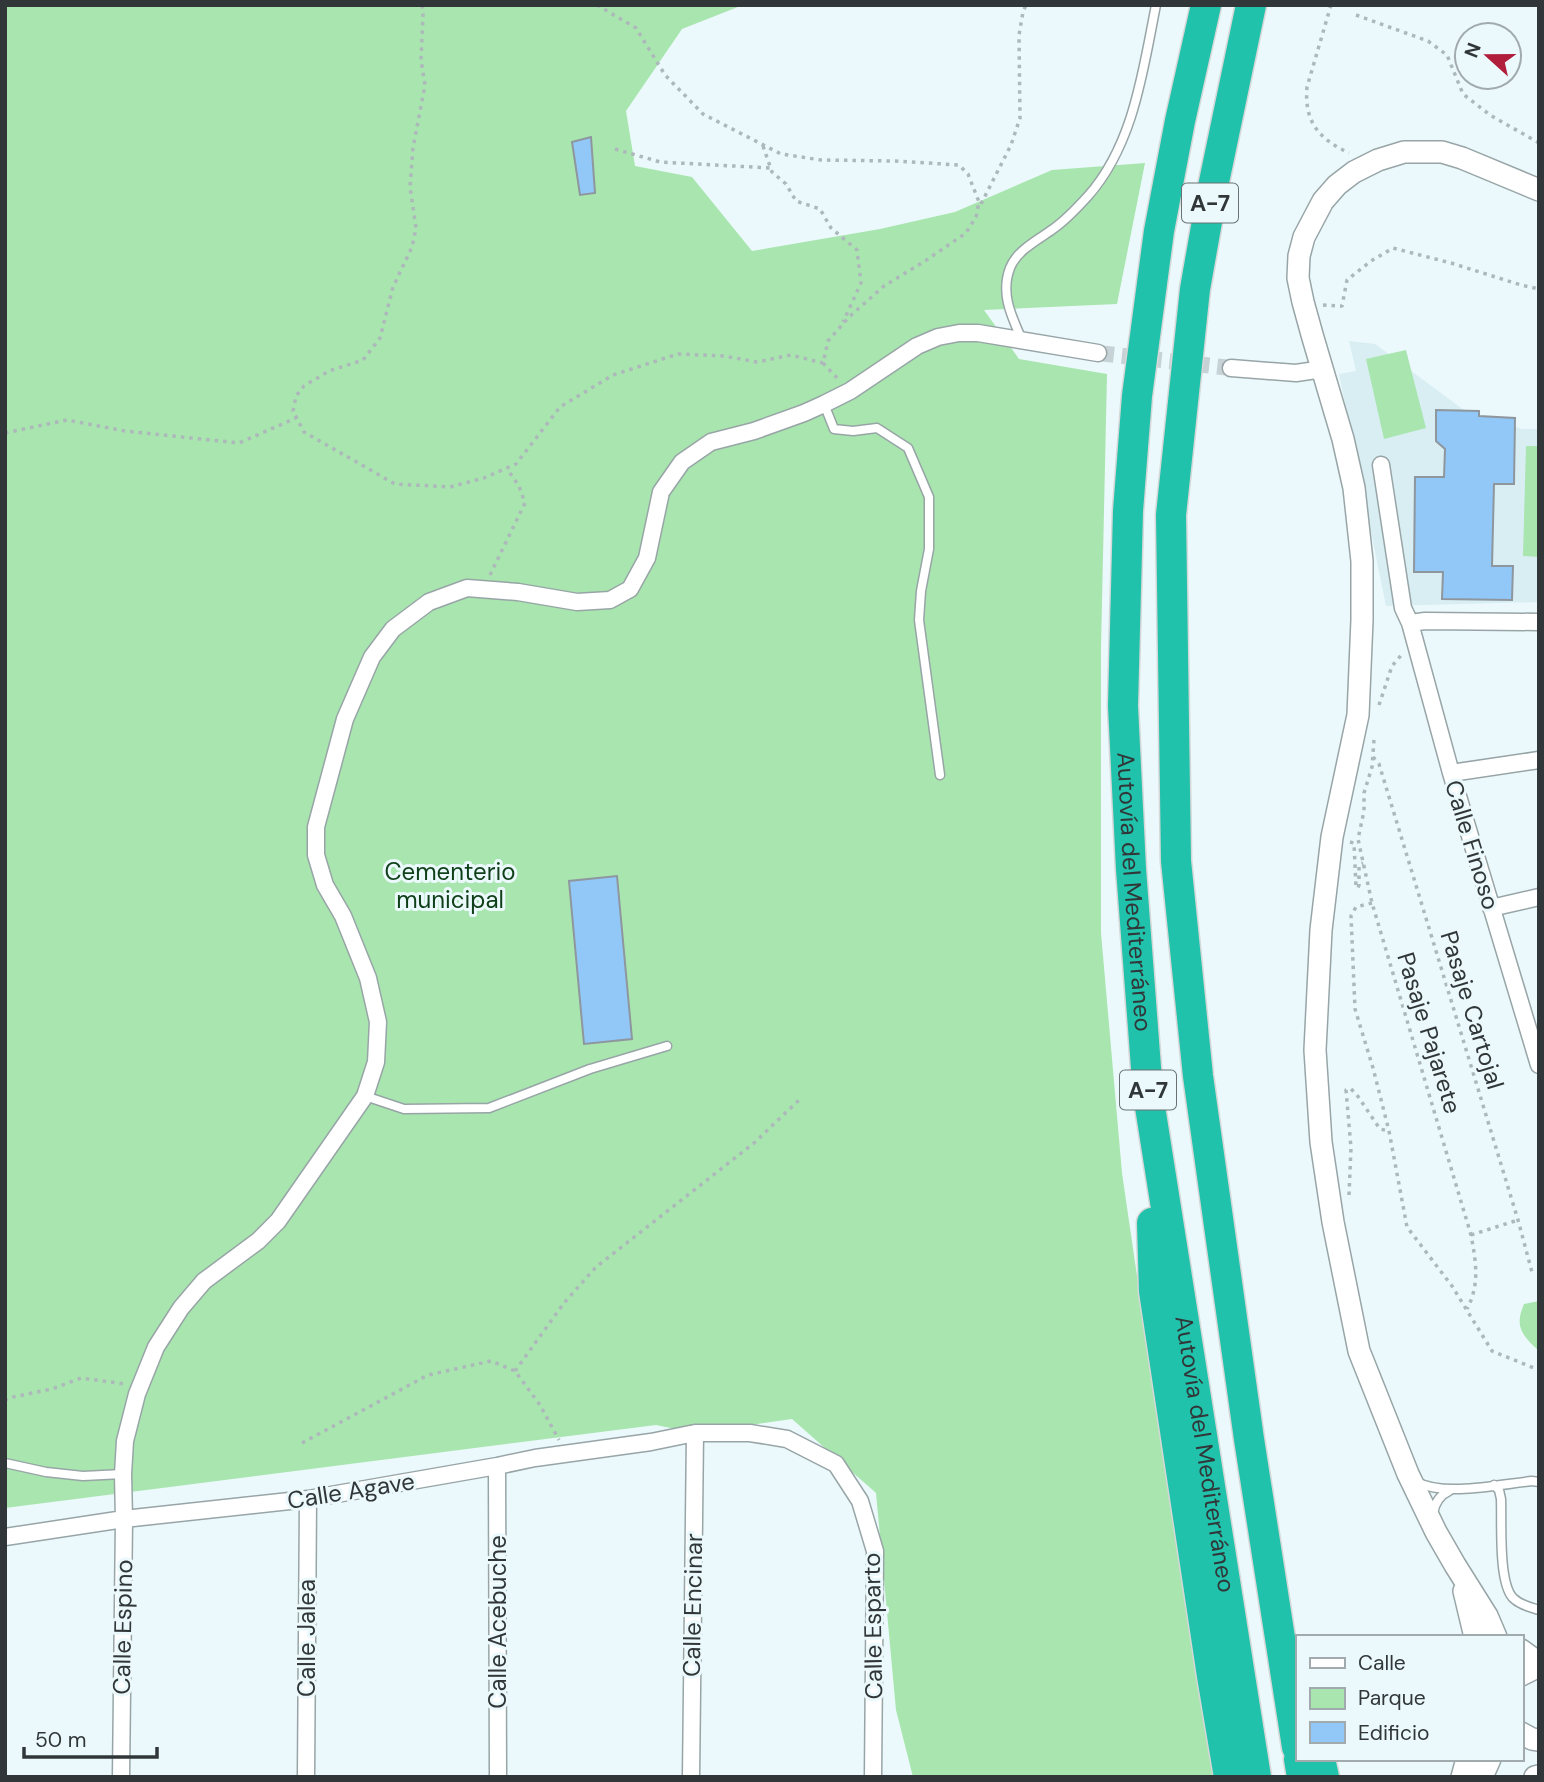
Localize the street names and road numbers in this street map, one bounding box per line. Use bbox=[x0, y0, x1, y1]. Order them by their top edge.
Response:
road number: A-7 bbox=[1182, 184, 1238, 222]
street label: Autovía del Mediterráneo bbox=[1110, 751, 1159, 1033]
street label: Calle Finoso bbox=[1438, 776, 1507, 913]
street label: Pasaje Cartojal bbox=[1434, 927, 1511, 1093]
street label: Pasaje Pajarete bbox=[1390, 948, 1469, 1117]
road number: A-7 bbox=[1120, 1070, 1176, 1110]
street label: Autovía del Mediterráneo bbox=[1168, 1313, 1243, 1595]
street label: Calle Agave bbox=[285, 1465, 417, 1516]
street label: Calle Encinar bbox=[676, 1533, 709, 1677]
street label: Calle Acebuche bbox=[482, 1535, 513, 1709]
street label: Calle Esparto bbox=[856, 1552, 889, 1700]
street label: Calle Espino bbox=[106, 1559, 139, 1695]
street label: Calle Jalea bbox=[291, 1579, 322, 1697]

